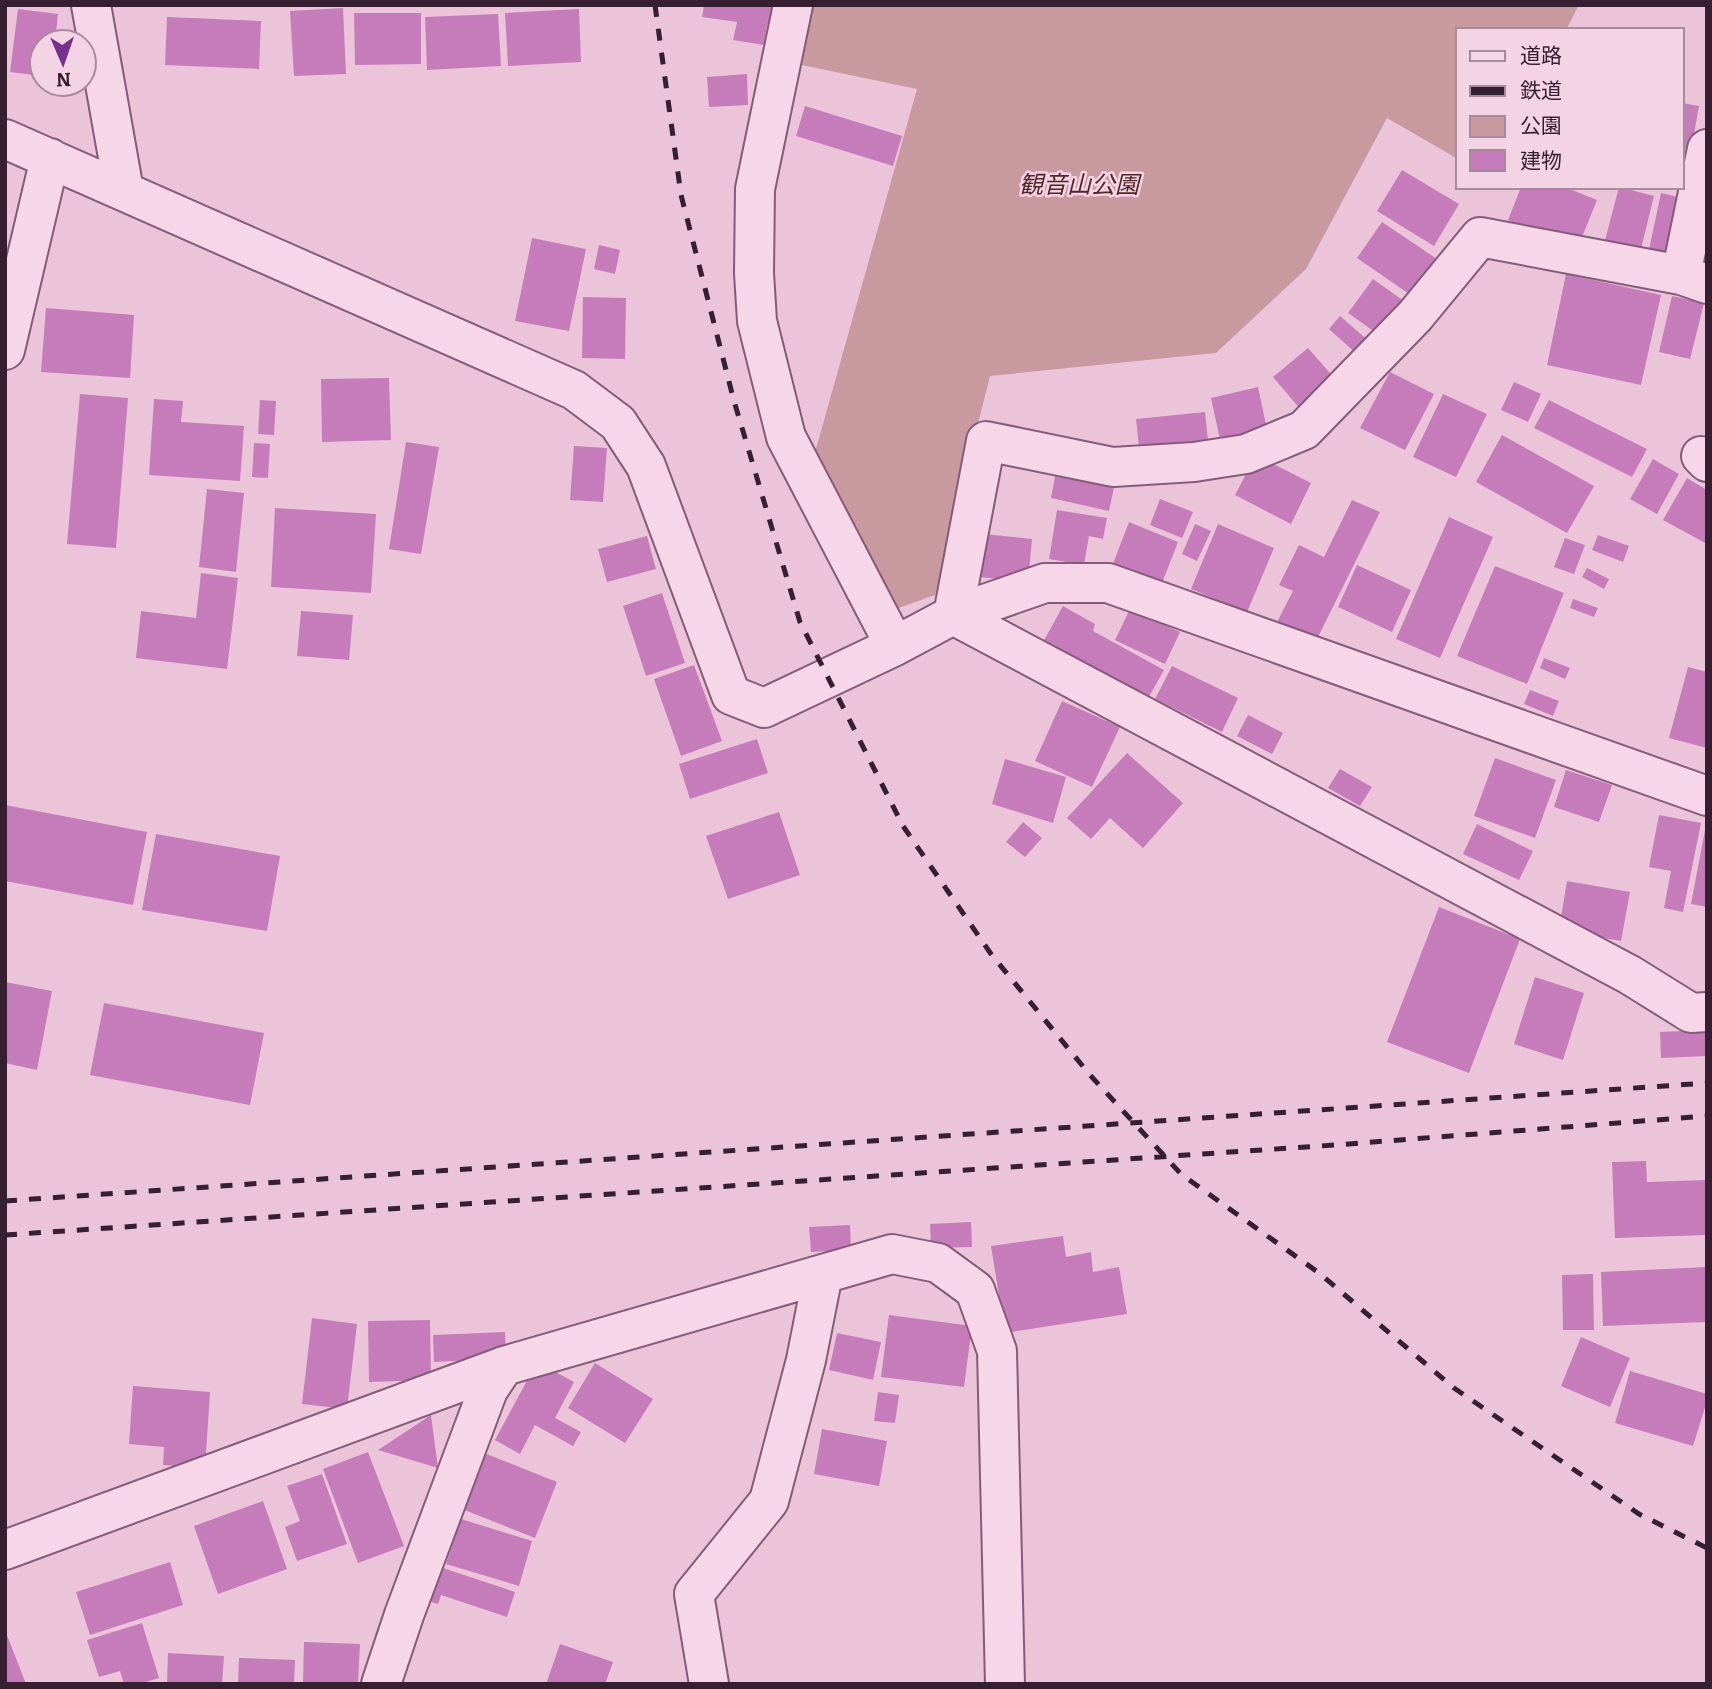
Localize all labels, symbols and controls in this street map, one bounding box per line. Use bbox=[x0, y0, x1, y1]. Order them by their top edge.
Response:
north arrow bbox=[28, 28, 98, 98]
legend bbox=[1456, 28, 1684, 189]
text: 道路 bbox=[1520, 43, 1562, 69]
text: N bbox=[56, 68, 71, 91]
text: 鉄道 bbox=[1520, 78, 1562, 104]
text: 公園 bbox=[1520, 113, 1562, 139]
text: 建物 bbox=[1520, 148, 1562, 174]
park label: 観音山公園 bbox=[1019, 171, 1142, 199]

